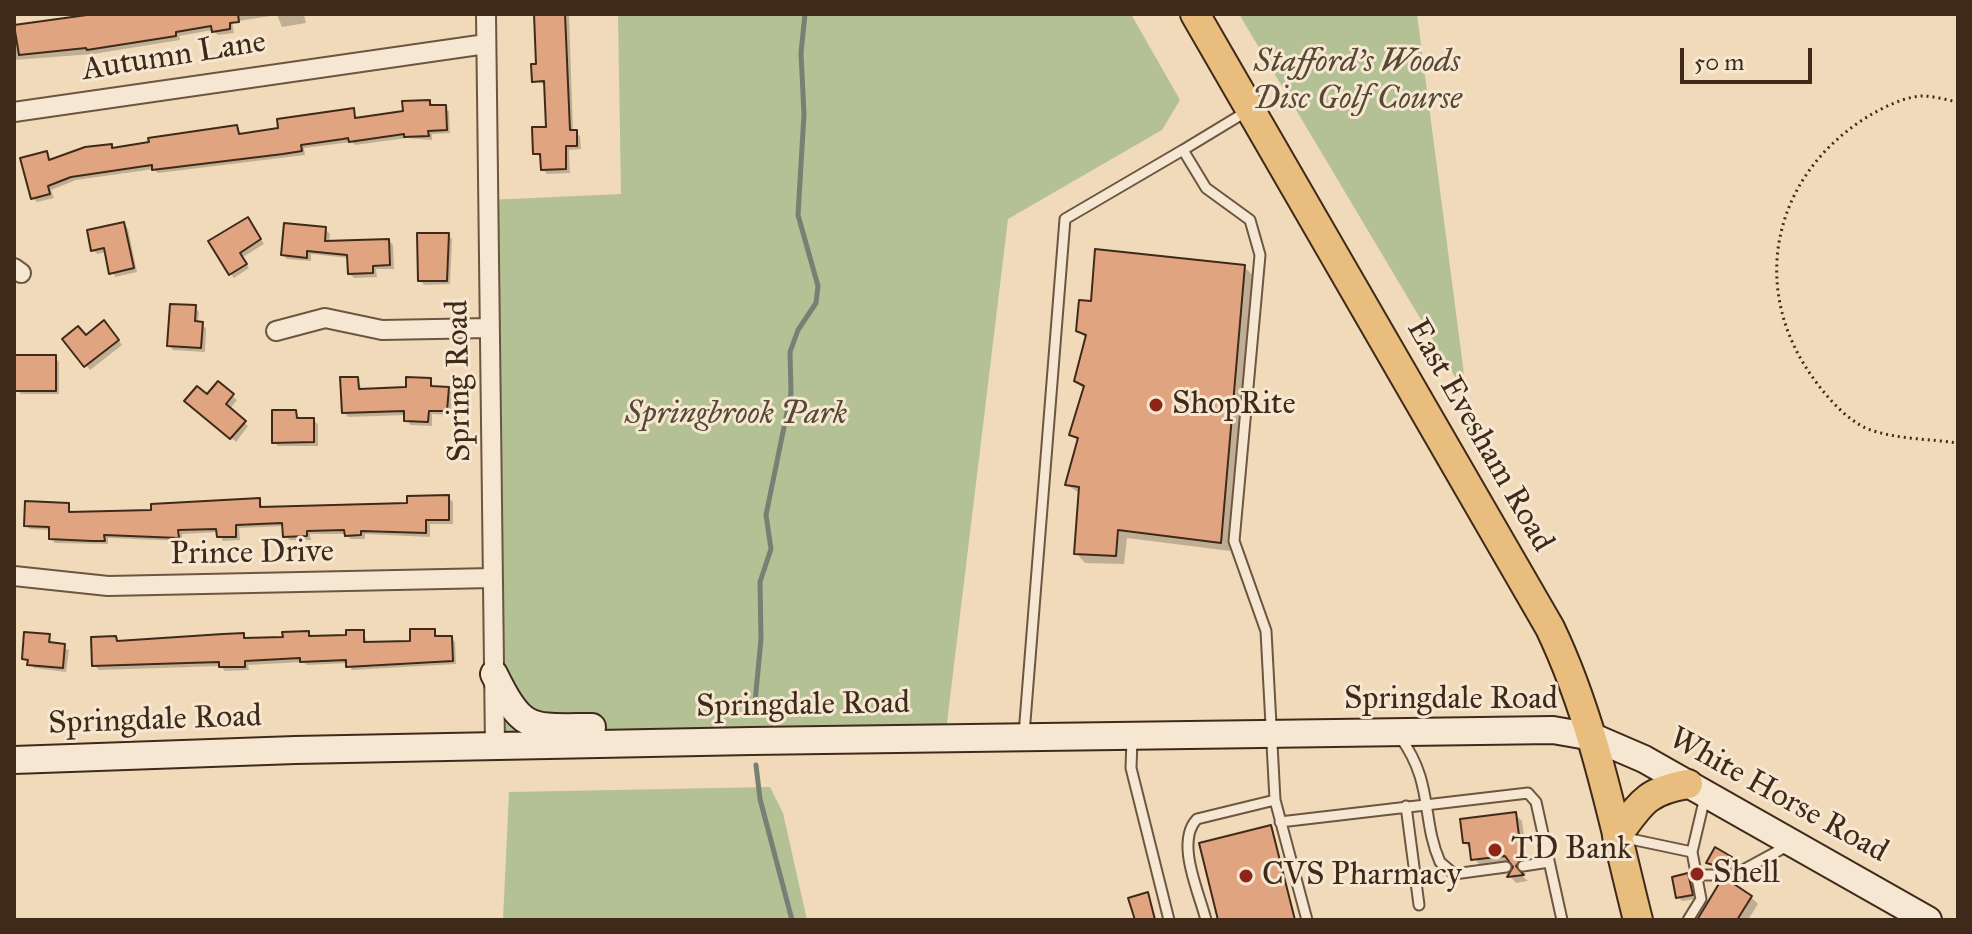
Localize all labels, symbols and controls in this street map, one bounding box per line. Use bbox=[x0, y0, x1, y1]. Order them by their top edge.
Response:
street label: Autumn Lane bbox=[79, 24, 269, 90]
scale bar bbox=[1684, 32, 1816, 82]
park label: Stafford's Woods Disc Golf Course bbox=[1252, 44, 1462, 119]
text: 50 m bbox=[1694, 47, 1744, 77]
street label: Spring Road bbox=[439, 299, 481, 463]
street label: East Evesham Road bbox=[1397, 313, 1561, 559]
place label: ShopRite bbox=[1172, 386, 1296, 424]
park label: Springbrook Park bbox=[625, 396, 847, 434]
marker: ShopRite bbox=[1147, 396, 1165, 414]
street label: Prince Drive bbox=[170, 533, 334, 575]
street label: Springdale Road bbox=[1344, 681, 1558, 719]
street label: Springdale Road bbox=[696, 685, 910, 727]
street label: Springdale Road bbox=[47, 698, 263, 744]
street label: White Horse Road bbox=[1662, 720, 1894, 872]
place label: TD Bank bbox=[1511, 831, 1632, 869]
marker: TD Bank bbox=[1486, 841, 1504, 859]
place label: Shell bbox=[1713, 855, 1780, 893]
place label: CVS Pharmacy bbox=[1262, 857, 1462, 895]
marker: Shell bbox=[1688, 865, 1706, 883]
marker: CVS Pharmacy bbox=[1237, 867, 1255, 885]

